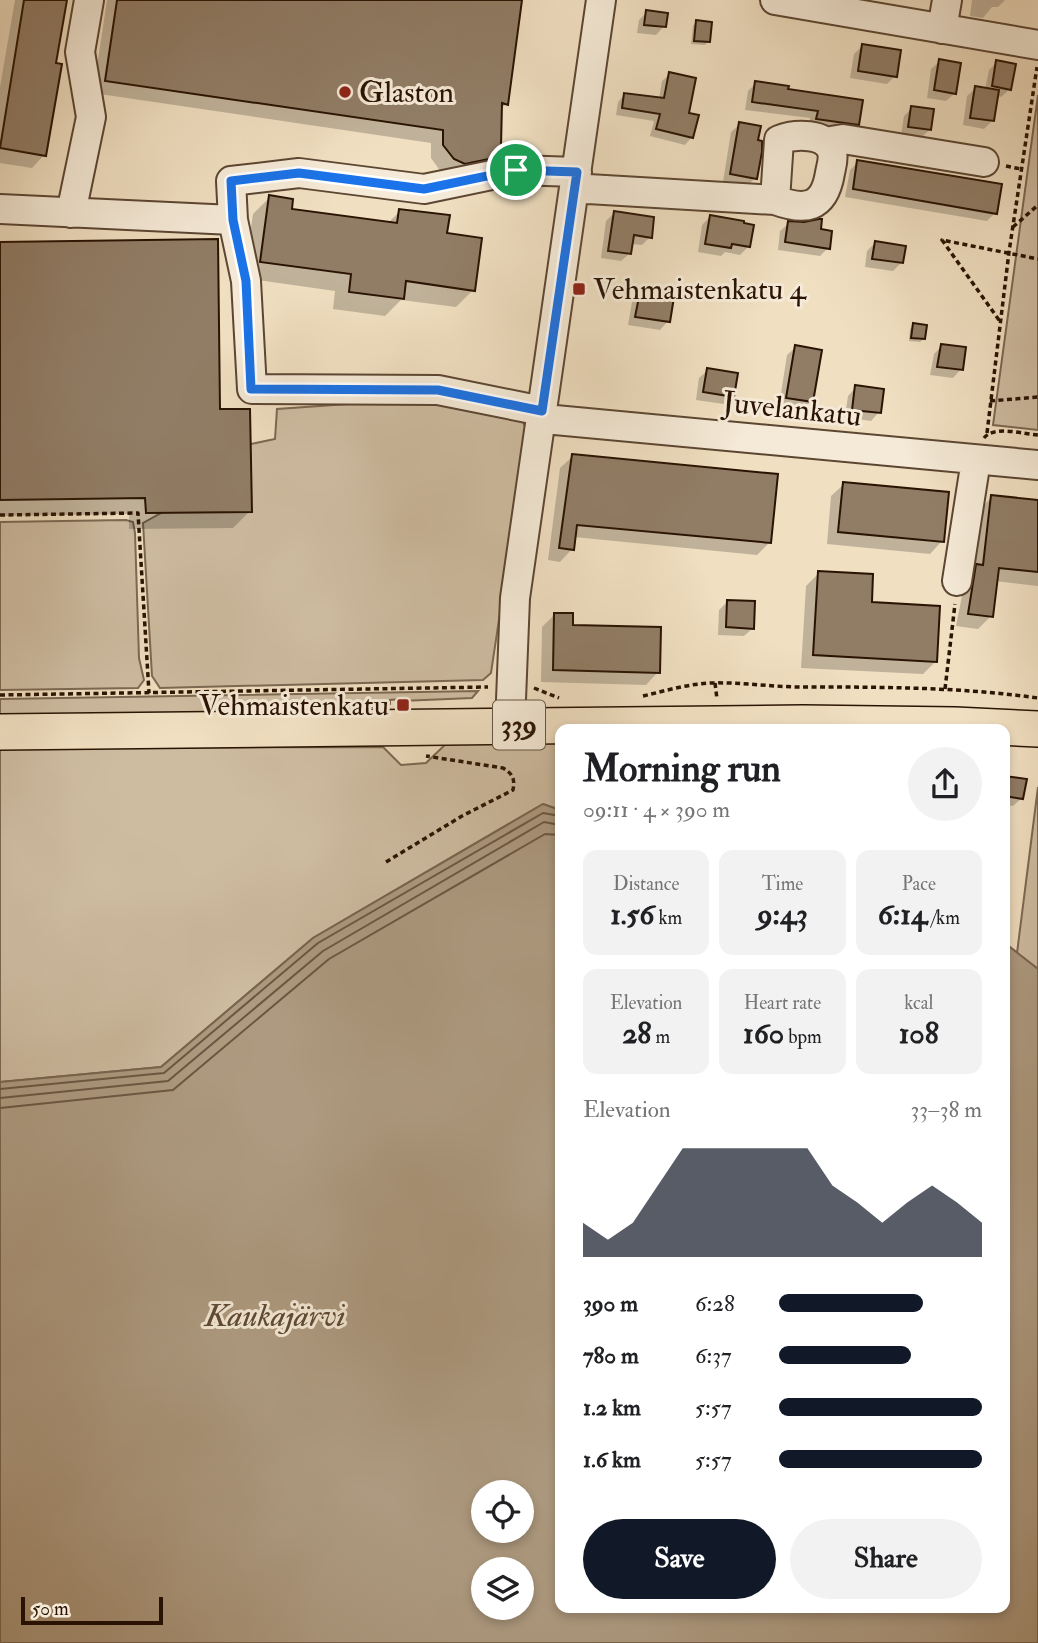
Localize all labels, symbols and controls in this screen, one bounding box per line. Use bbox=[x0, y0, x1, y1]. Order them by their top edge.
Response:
place label: Glaston bbox=[359, 74, 454, 111]
marker: Glaston bbox=[337, 84, 353, 100]
pin bbox=[486, 140, 546, 200]
icon: arrive bbox=[497, 151, 535, 189]
place label: Vehmaistenkatu 4 bbox=[593, 271, 808, 308]
marker: Vehmaistenkatu 4 bbox=[571, 281, 587, 297]
street label: Juvelankatu bbox=[720, 383, 863, 435]
place label: Vehmaistenkatu bbox=[199, 687, 389, 724]
marker: Vehmaistenkatu bbox=[395, 697, 411, 713]
road number: 339 bbox=[493, 700, 545, 750]
text: Morning run bbox=[583, 745, 781, 793]
button: share bbox=[908, 747, 982, 821]
text: 09:11 · 4 × 390 m bbox=[583, 795, 730, 824]
text: Distance bbox=[613, 872, 679, 896]
text: Time bbox=[762, 872, 803, 896]
text: Pace bbox=[902, 872, 936, 896]
text: 1.56 bbox=[610, 896, 654, 933]
text: 9:43 bbox=[757, 896, 808, 933]
text: 6:14 bbox=[878, 896, 927, 933]
text: km bbox=[654, 906, 682, 930]
text: /km bbox=[927, 906, 960, 930]
text: Elevation bbox=[610, 991, 682, 1015]
text: Heart rate bbox=[744, 991, 821, 1015]
text: kcal bbox=[904, 991, 933, 1015]
text: 28 bbox=[622, 1015, 651, 1052]
text: 160 bbox=[743, 1015, 784, 1052]
text: 108 bbox=[899, 1015, 939, 1052]
text: m bbox=[651, 1025, 670, 1049]
text: bpm bbox=[784, 1025, 822, 1049]
text: Elevation bbox=[583, 1095, 671, 1124]
text: 33–38 m bbox=[910, 1095, 982, 1124]
text: 390 m bbox=[583, 1289, 638, 1318]
text: 6:28 bbox=[695, 1289, 735, 1318]
water label: Kaukajärvi bbox=[203, 1296, 346, 1336]
text: 780 m bbox=[583, 1341, 639, 1370]
text: 6:37 bbox=[695, 1341, 732, 1370]
text: 1.2 km bbox=[583, 1393, 641, 1422]
text: 5:57 bbox=[695, 1393, 731, 1422]
text: 1.6 km bbox=[583, 1445, 641, 1474]
text: 5:57 bbox=[695, 1445, 731, 1474]
map controls bbox=[471, 1480, 534, 1620]
button: locate bbox=[471, 1480, 534, 1543]
button: Save bbox=[583, 1519, 776, 1599]
button: Share bbox=[790, 1519, 982, 1599]
button: layers bbox=[471, 1557, 534, 1620]
scale bar bbox=[21, 1594, 163, 1626]
text: 50 m bbox=[32, 1597, 69, 1621]

